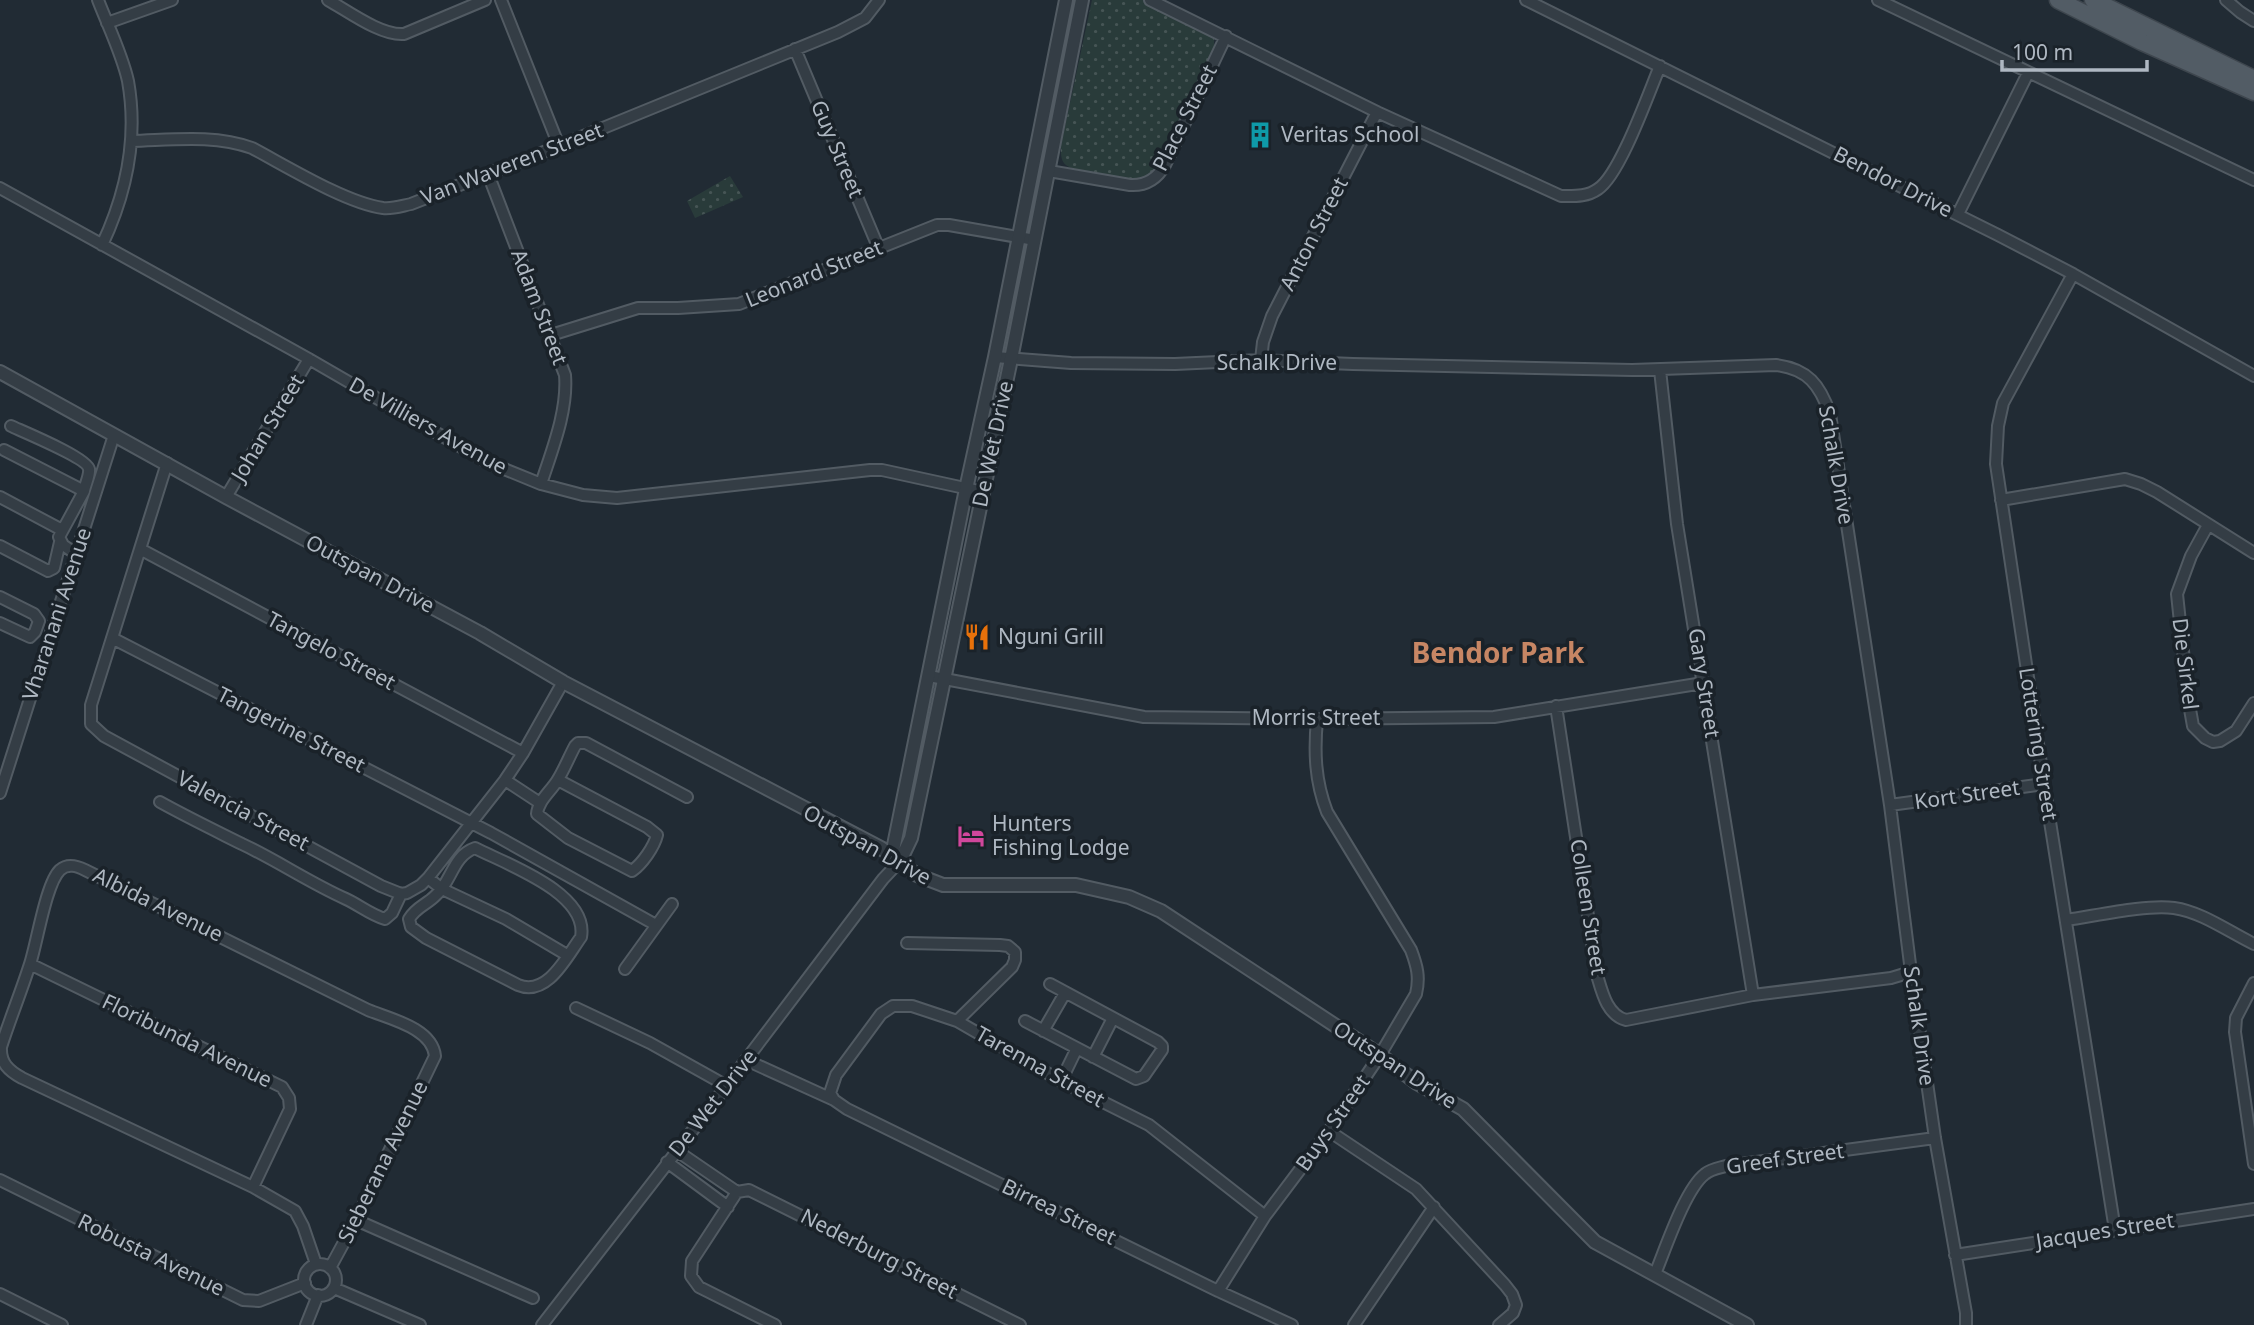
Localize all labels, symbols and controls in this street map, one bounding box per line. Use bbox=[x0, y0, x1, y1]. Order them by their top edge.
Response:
scale bar bbox=[2002, 28, 2147, 72]
text: 100 m bbox=[2012, 38, 2073, 66]
street label: Place Street bbox=[1145, 59, 1223, 176]
street label: Guy Street bbox=[805, 96, 871, 202]
street label: Van Waveren Street bbox=[417, 115, 607, 211]
building icon: Veritas School bbox=[1245, 120, 1275, 150]
place label: Veritas School bbox=[1281, 120, 1419, 148]
street label: Bendor Drive bbox=[1829, 139, 1958, 223]
street label: Anton Street bbox=[1273, 172, 1354, 295]
street label: Leonard Street bbox=[741, 233, 887, 313]
street label: Adam Street bbox=[505, 245, 575, 369]
street label: Schalk Drive bbox=[1217, 348, 1337, 376]
street label: Johan Street bbox=[223, 368, 310, 488]
street label: De Villiers Avenue bbox=[344, 370, 513, 480]
street label: De Wet Drive bbox=[965, 378, 1019, 510]
street label: Schalk Drive bbox=[1813, 403, 1861, 527]
street label: Vharanani Avenue bbox=[15, 524, 97, 703]
street label: Outspan Drive bbox=[301, 527, 440, 619]
street label: Tangelo Street bbox=[262, 604, 401, 696]
street label: Die Sirkel bbox=[2166, 616, 2206, 711]
restaurant icon: Nguni Grill bbox=[962, 622, 992, 652]
place label: Nguni Grill bbox=[998, 622, 1104, 650]
street label: Gary Street bbox=[1683, 626, 1728, 740]
district label: Bendor Park bbox=[1412, 633, 1585, 671]
street label: Lottering Street bbox=[2013, 665, 2065, 823]
street label: Tangerine Street bbox=[213, 680, 371, 779]
street label: Morris Street bbox=[1252, 703, 1381, 731]
street label: Valencia Street bbox=[173, 764, 315, 857]
street label: Kort Street bbox=[1912, 773, 2022, 815]
street label: Outspan Drive bbox=[799, 797, 936, 891]
place label: Hunters Fishing Lodge bbox=[992, 809, 1130, 861]
hotel icon: Hunters Fishing Lodge bbox=[956, 821, 986, 851]
street label: Colleen Street bbox=[1564, 837, 1614, 977]
street label: Albida Avenue bbox=[89, 861, 228, 948]
street label: Schalk Drive bbox=[1898, 964, 1942, 1087]
street label: Floribunda Avenue bbox=[98, 987, 277, 1093]
street label: Outspan Drive bbox=[1328, 1014, 1463, 1115]
street label: Tarenna Street bbox=[971, 1019, 1110, 1113]
street label: De Wet Drive bbox=[662, 1043, 763, 1162]
street label: Buys Street bbox=[1289, 1068, 1376, 1176]
street label: Sieberana Avenue bbox=[331, 1076, 434, 1247]
street label: Greef Street bbox=[1724, 1136, 1846, 1180]
street label: Birrea Street bbox=[998, 1171, 1122, 1251]
street label: Nederburg Street bbox=[796, 1201, 963, 1305]
street label: Jacques Street bbox=[2032, 1205, 2176, 1255]
street label: Robusta Avenue bbox=[73, 1206, 230, 1302]

